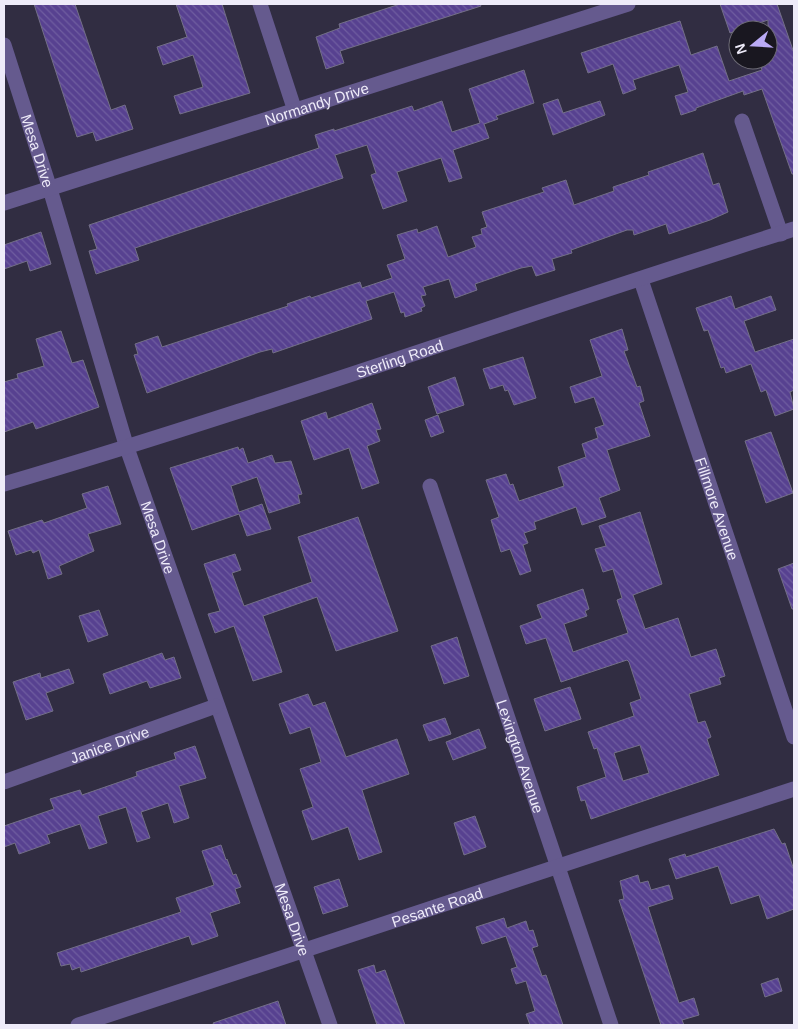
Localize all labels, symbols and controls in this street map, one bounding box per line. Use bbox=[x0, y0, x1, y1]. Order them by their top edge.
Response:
north arrow bbox=[728, 20, 778, 70]
text: N bbox=[731, 42, 750, 56]
street label: Normandy Drive bbox=[262, 79, 371, 128]
street label: Mesa Drive bbox=[18, 112, 57, 189]
street label: Sterling Road bbox=[354, 336, 445, 381]
street label: Fillmore Avenue bbox=[692, 455, 743, 562]
street label: Mesa Drive bbox=[138, 499, 179, 576]
street label: Lexington Avenue bbox=[494, 697, 548, 815]
street label: Janice Drive bbox=[68, 722, 151, 766]
street label: Mesa Drive bbox=[272, 881, 313, 958]
street label: Pesante Road bbox=[389, 884, 485, 930]

